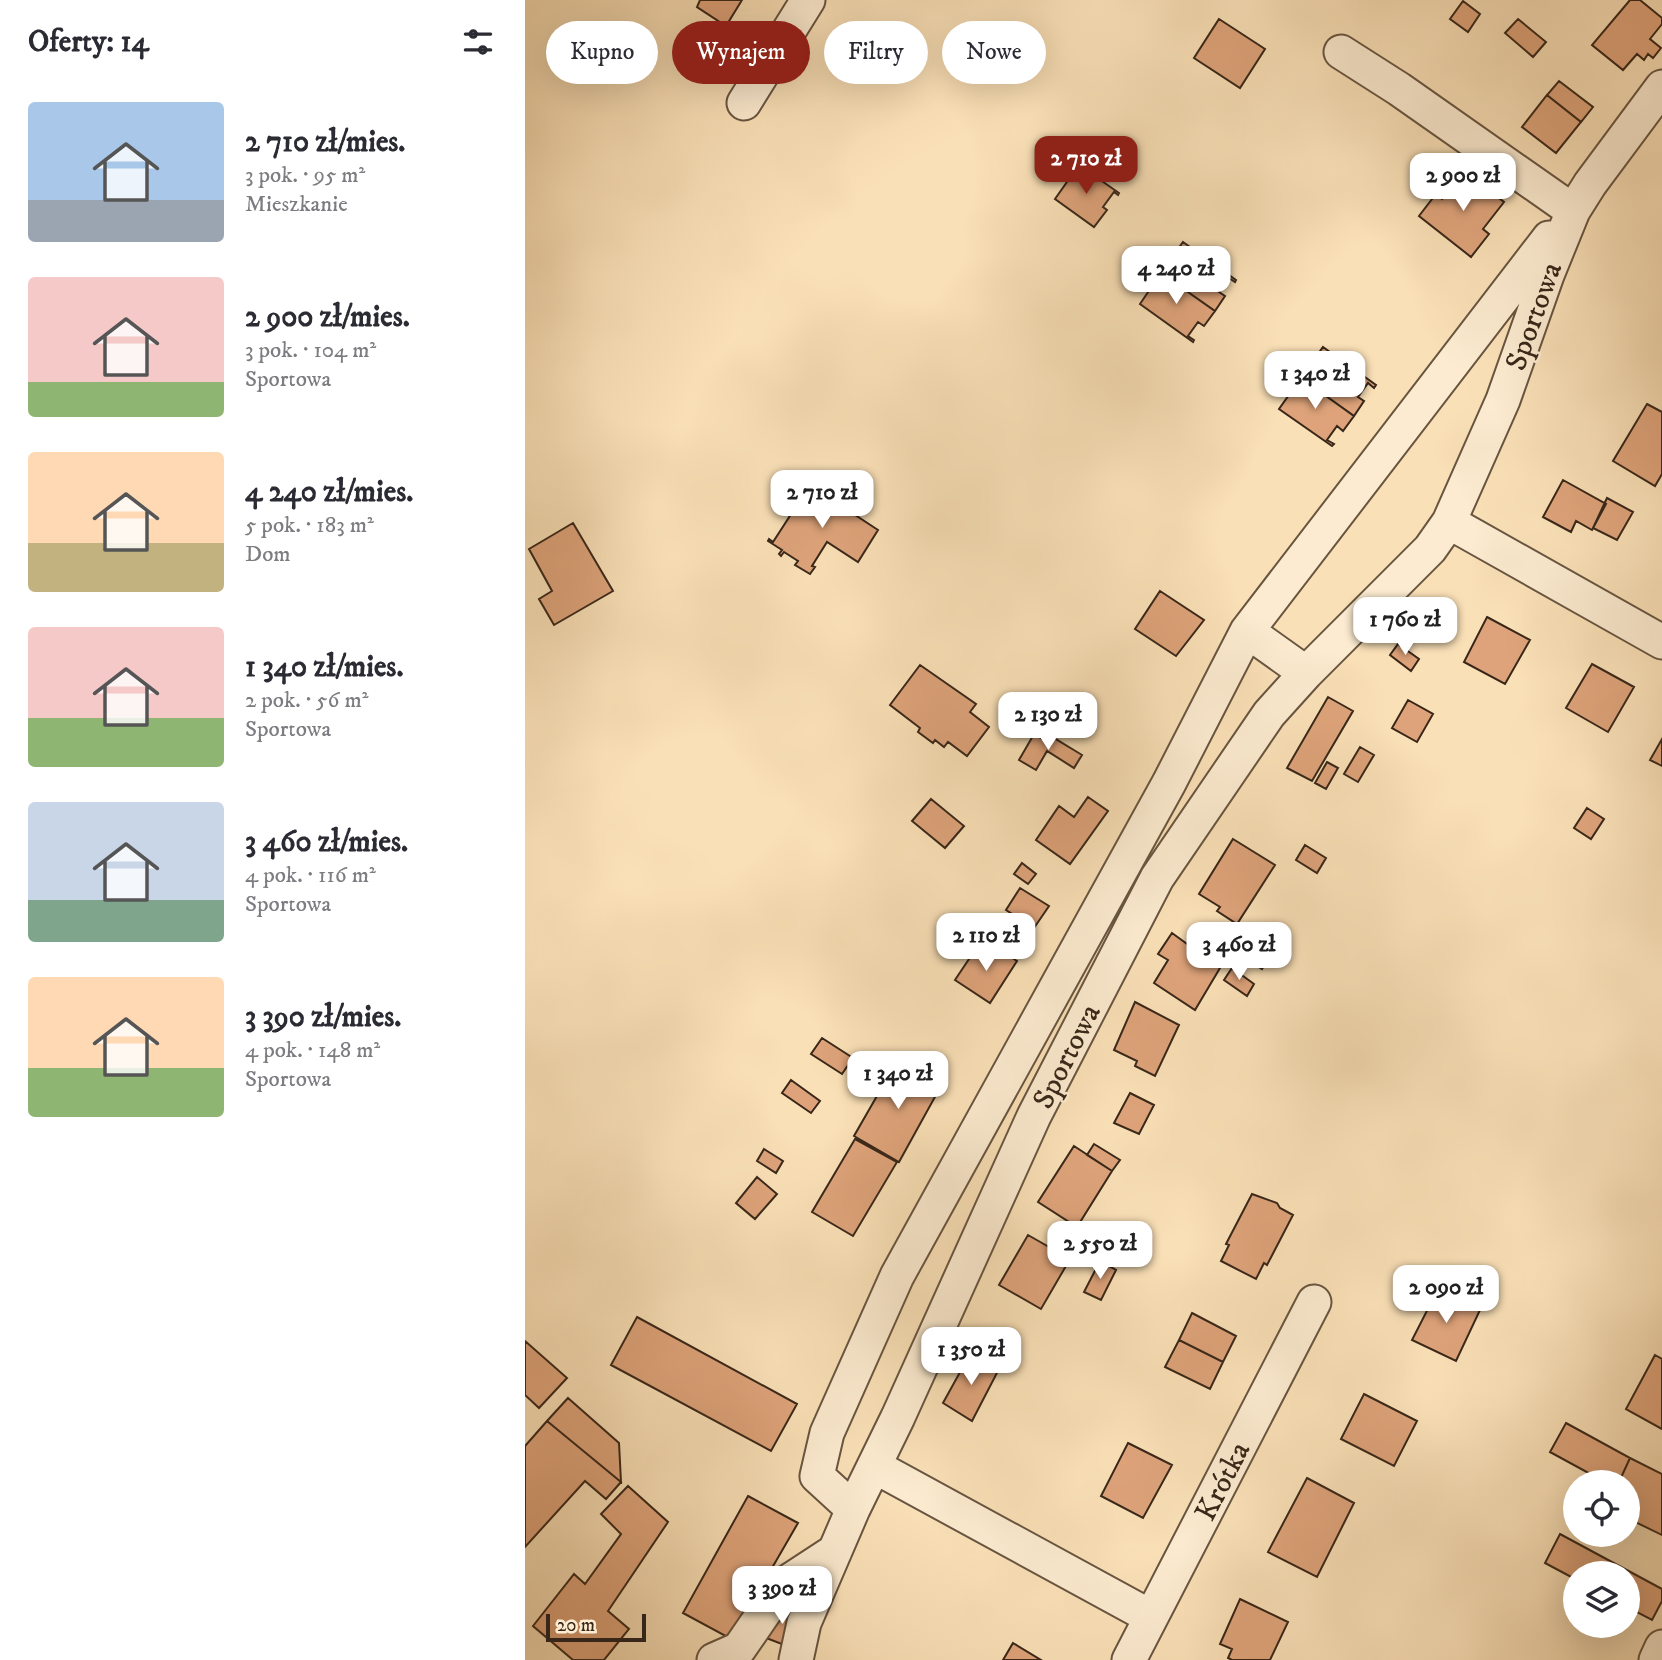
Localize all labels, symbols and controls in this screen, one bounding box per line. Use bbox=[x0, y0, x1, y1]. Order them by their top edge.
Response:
chip: Kupno bbox=[546, 21, 658, 84]
chip: Wynajem bbox=[672, 21, 810, 84]
chip: Filtry bbox=[824, 21, 928, 84]
chip: Nowe bbox=[942, 21, 1046, 84]
icon: filters bbox=[459, 23, 497, 61]
text: Oferty: 14 bbox=[28, 24, 149, 61]
text: 2 710 zł/mies. bbox=[245, 124, 405, 161]
icon: home bbox=[84, 130, 168, 214]
pin: 2 710 zł bbox=[1014, 136, 1158, 196]
text: 2 710 zł bbox=[1051, 144, 1121, 173]
pin: 2 900 zł bbox=[1391, 154, 1535, 213]
text: 3 pok. · 95 m² bbox=[245, 161, 365, 190]
text: 2 900 zł bbox=[1426, 161, 1500, 190]
text: Mieszkanie bbox=[245, 190, 348, 219]
pin: 4 240 zł bbox=[1104, 246, 1248, 306]
text: 4 240 zł bbox=[1138, 254, 1214, 283]
street label: Sportowa bbox=[1498, 257, 1571, 376]
text: 2 900 zł/mies. bbox=[245, 299, 410, 336]
icon: home bbox=[84, 305, 168, 389]
text: 3 pok. · 104 m² bbox=[245, 336, 376, 365]
pin: 1 340 zł bbox=[1243, 352, 1387, 411]
text: 1 340 zł bbox=[1280, 359, 1350, 388]
text: Sportowa bbox=[245, 365, 331, 394]
pin: 2 710 zł bbox=[750, 470, 894, 530]
text: 4 240 zł/mies. bbox=[245, 474, 413, 511]
text: 2 710 zł bbox=[787, 478, 857, 507]
icon: home bbox=[84, 480, 168, 564]
text: 5 pok. · 183 m² bbox=[245, 511, 374, 540]
text: Dom bbox=[245, 540, 291, 569]
pin: 1 760 zł bbox=[1333, 598, 1477, 657]
text: 1 760 zł bbox=[1369, 605, 1441, 634]
text: 1 340 zł/mies. bbox=[245, 649, 403, 686]
icon: home bbox=[84, 655, 168, 739]
text: 2 pok. · 56 m² bbox=[245, 686, 369, 715]
pin: 2 130 zł bbox=[976, 692, 1120, 752]
text: 2 130 zł bbox=[1014, 700, 1082, 729]
text: Sportowa bbox=[245, 715, 331, 744]
text: 3 460 zł/mies. bbox=[245, 824, 408, 861]
icon: home bbox=[84, 830, 168, 914]
text: 4 pok. · 116 m² bbox=[245, 861, 376, 890]
text: Sportowa bbox=[245, 890, 331, 919]
pin: 2 110 zł bbox=[914, 914, 1058, 973]
text: 2 110 zł bbox=[952, 921, 1020, 950]
pin: 3 460 zł bbox=[1167, 922, 1311, 982]
text: 3 460 zł bbox=[1203, 930, 1275, 959]
street label: Sportowa bbox=[1025, 998, 1109, 1115]
text: 3 390 zł/mies. bbox=[245, 999, 401, 1036]
icon: home bbox=[84, 1005, 168, 1089]
text: 4 pok. · 148 m² bbox=[245, 1036, 380, 1065]
pin: 1 340 zł bbox=[826, 1052, 970, 1111]
text: 1 340 zł bbox=[863, 1059, 933, 1088]
text: Sportowa bbox=[245, 1065, 331, 1094]
pin: 2 550 zł bbox=[1028, 1222, 1172, 1281]
text: 2 550 zł bbox=[1063, 1229, 1137, 1258]
pin: 2 090 zł bbox=[1374, 1266, 1518, 1325]
text: 2 090 zł bbox=[1409, 1273, 1483, 1302]
pin: 1 350 zł bbox=[899, 1328, 1043, 1387]
text: 1 350 zł bbox=[937, 1335, 1005, 1364]
street label: Krótka bbox=[1188, 1436, 1259, 1528]
map controls bbox=[1563, 1470, 1640, 1638]
button: locate bbox=[1563, 1470, 1640, 1547]
button: layers bbox=[1563, 1561, 1640, 1638]
pin: 3 390 zł bbox=[710, 1566, 854, 1626]
text: 3 390 zł bbox=[748, 1574, 816, 1603]
scale bar bbox=[546, 1611, 646, 1643]
text: 20 m bbox=[557, 1614, 595, 1637]

